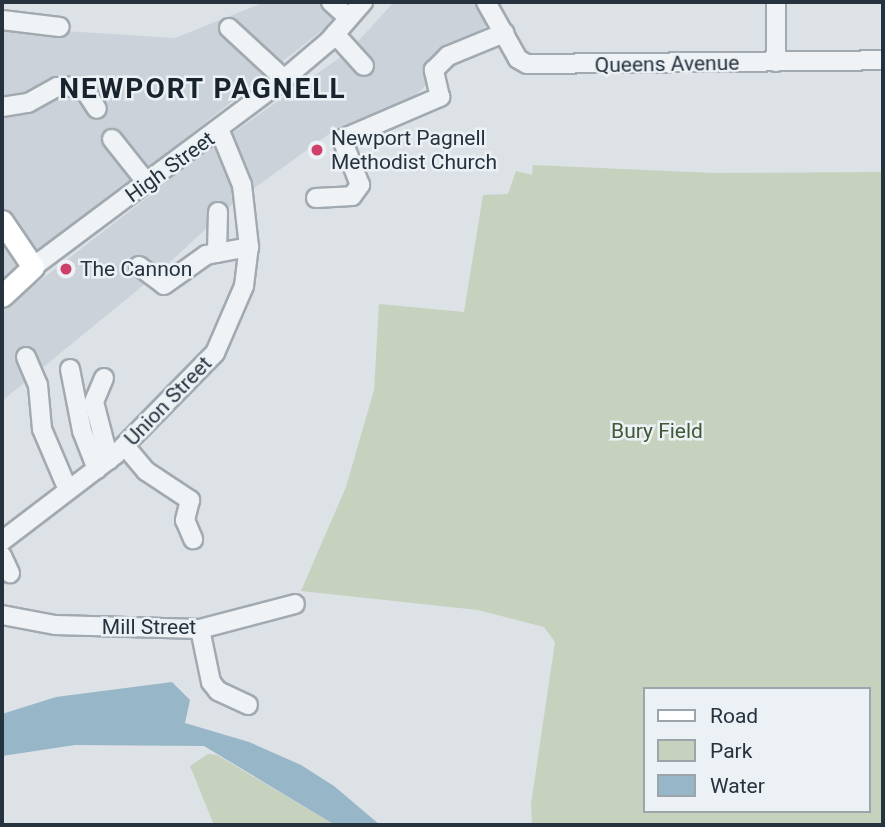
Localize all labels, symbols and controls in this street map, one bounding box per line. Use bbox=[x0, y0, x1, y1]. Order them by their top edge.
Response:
street label: Queens Avenue bbox=[594, 50, 740, 78]
district label: NEWPORT PAGNELL bbox=[61, 72, 345, 106]
place label: Newport Pagnell Methodist Church bbox=[331, 125, 497, 175]
street label: High Street bbox=[121, 126, 219, 208]
marker: Newport Pagnell Methodist Church bbox=[309, 142, 325, 158]
place label: The Cannon bbox=[80, 256, 192, 282]
marker: The Cannon bbox=[58, 261, 74, 277]
street label: Union Street bbox=[119, 351, 217, 451]
park label: Bury Field bbox=[611, 418, 703, 444]
street label: Mill Street bbox=[102, 614, 196, 640]
legend bbox=[644, 687, 871, 813]
text: Road bbox=[710, 704, 758, 728]
text: Park bbox=[710, 739, 752, 763]
text: Water bbox=[710, 774, 765, 798]

